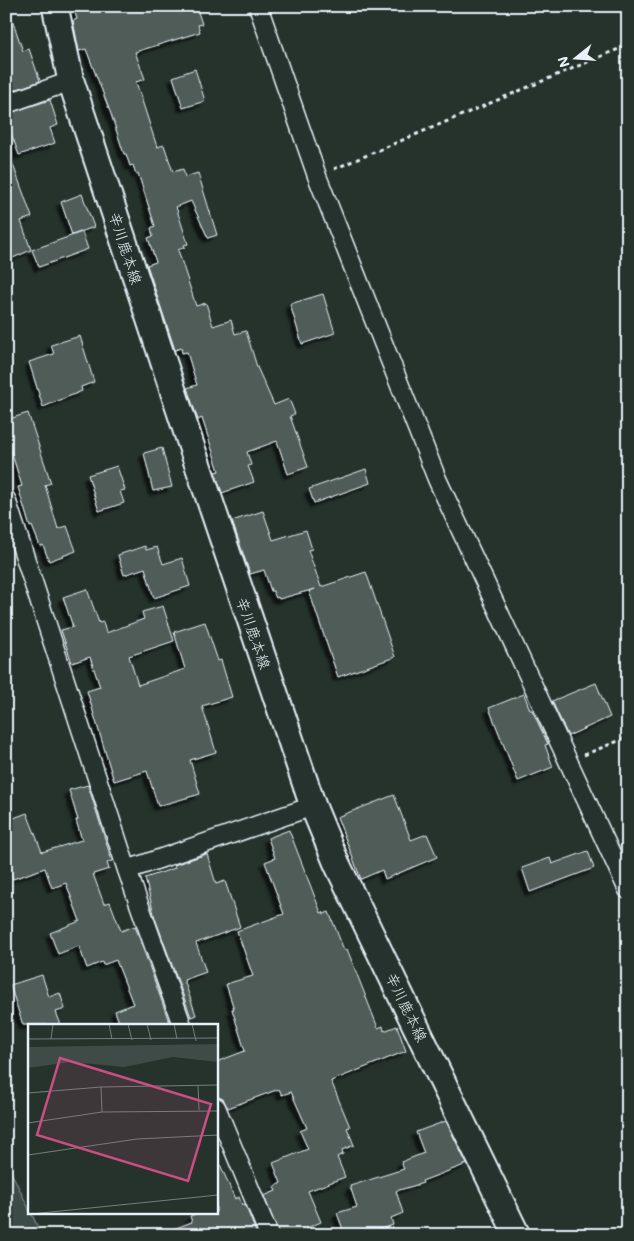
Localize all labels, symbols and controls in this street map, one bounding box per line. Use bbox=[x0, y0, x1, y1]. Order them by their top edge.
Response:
north arrow bbox=[552, 32, 602, 82]
text: N bbox=[552, 54, 574, 70]
street label: 辛川鹿本線 bbox=[105, 209, 147, 287]
street label: 辛川鹿本線 bbox=[232, 594, 276, 672]
street label: 辛川鹿本線 bbox=[382, 969, 432, 1045]
inset map bbox=[28, 1024, 218, 1214]

